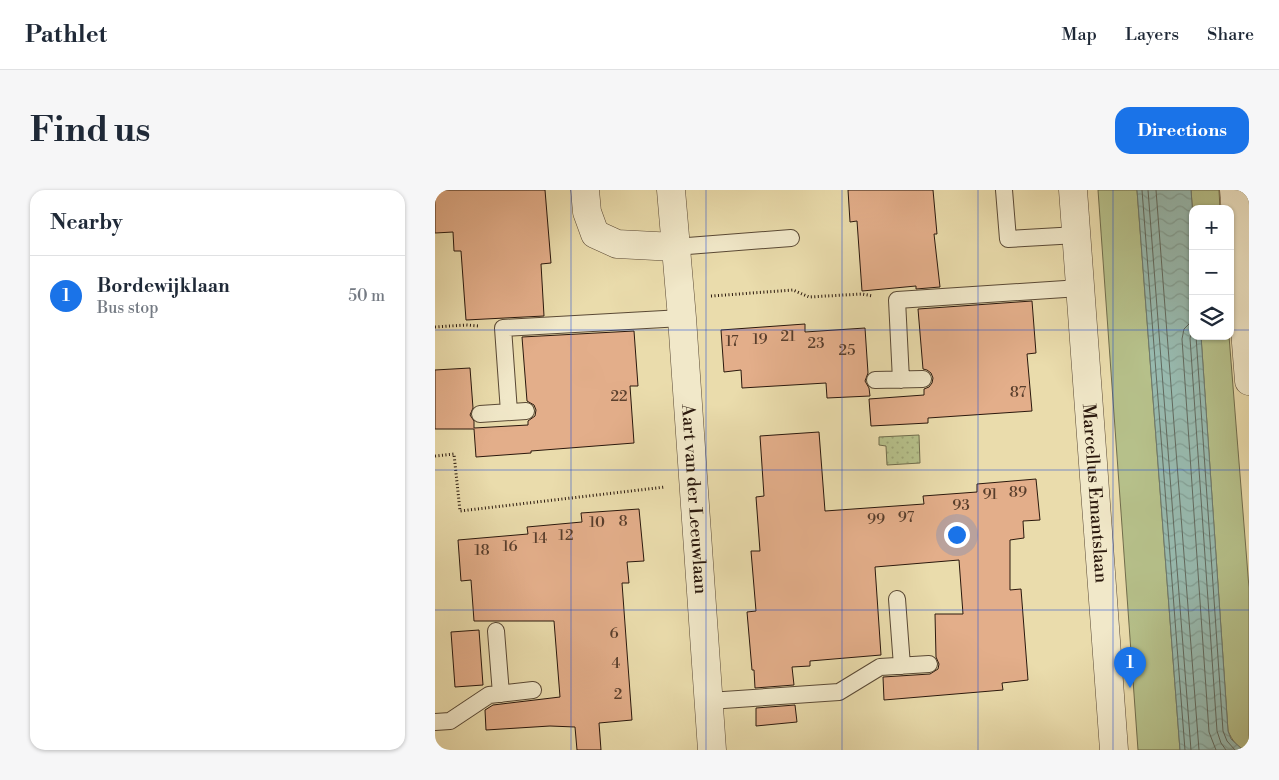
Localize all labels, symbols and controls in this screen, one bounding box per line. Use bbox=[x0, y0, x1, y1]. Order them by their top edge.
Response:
text: Pathlet bbox=[25, 20, 107, 50]
text: Map bbox=[1062, 23, 1097, 46]
text: Layers bbox=[1125, 23, 1179, 46]
text: Share bbox=[1207, 23, 1254, 46]
button: Directions bbox=[1115, 107, 1249, 154]
text: Find us bbox=[30, 109, 150, 152]
map controls bbox=[1189, 205, 1234, 340]
button: + bbox=[1189, 205, 1234, 250]
text: Nearby bbox=[50, 210, 123, 236]
button: − bbox=[1189, 250, 1234, 295]
text: Bordewijklaan bbox=[97, 274, 230, 298]
text: 1 bbox=[62, 286, 70, 306]
text: 50 m bbox=[348, 286, 385, 306]
button: layers bbox=[1189, 295, 1234, 340]
text: Bus stop bbox=[97, 298, 159, 318]
house number: 21 bbox=[780, 327, 796, 346]
house number: 19 bbox=[752, 330, 768, 349]
house number: 17 bbox=[725, 332, 739, 351]
house number: 23 bbox=[808, 334, 824, 353]
house number: 25 bbox=[839, 341, 855, 360]
house number: 87 bbox=[1010, 383, 1027, 402]
house number: 22 bbox=[610, 387, 628, 406]
street label: Aart van der Leeuwlaan bbox=[676, 402, 713, 595]
street label: Marcellus Emantslaan bbox=[1077, 403, 1113, 584]
house number: 89 bbox=[1009, 483, 1027, 502]
house number: 91 bbox=[982, 485, 998, 504]
house number: 93 bbox=[952, 496, 970, 515]
house number: 97 bbox=[898, 508, 915, 527]
house number: 99 bbox=[867, 510, 885, 529]
house number: 8 bbox=[618, 512, 628, 531]
house number: 10 bbox=[589, 513, 605, 532]
your location bbox=[944, 522, 970, 548]
house number: 12 bbox=[558, 526, 574, 545]
house number: 14 bbox=[533, 529, 547, 548]
house number: 16 bbox=[502, 537, 518, 556]
house number: 18 bbox=[474, 541, 490, 560]
house number: 6 bbox=[609, 624, 619, 643]
pin: 1 bbox=[1114, 647, 1146, 688]
house number: 4 bbox=[612, 654, 621, 673]
house number: 2 bbox=[614, 685, 622, 704]

